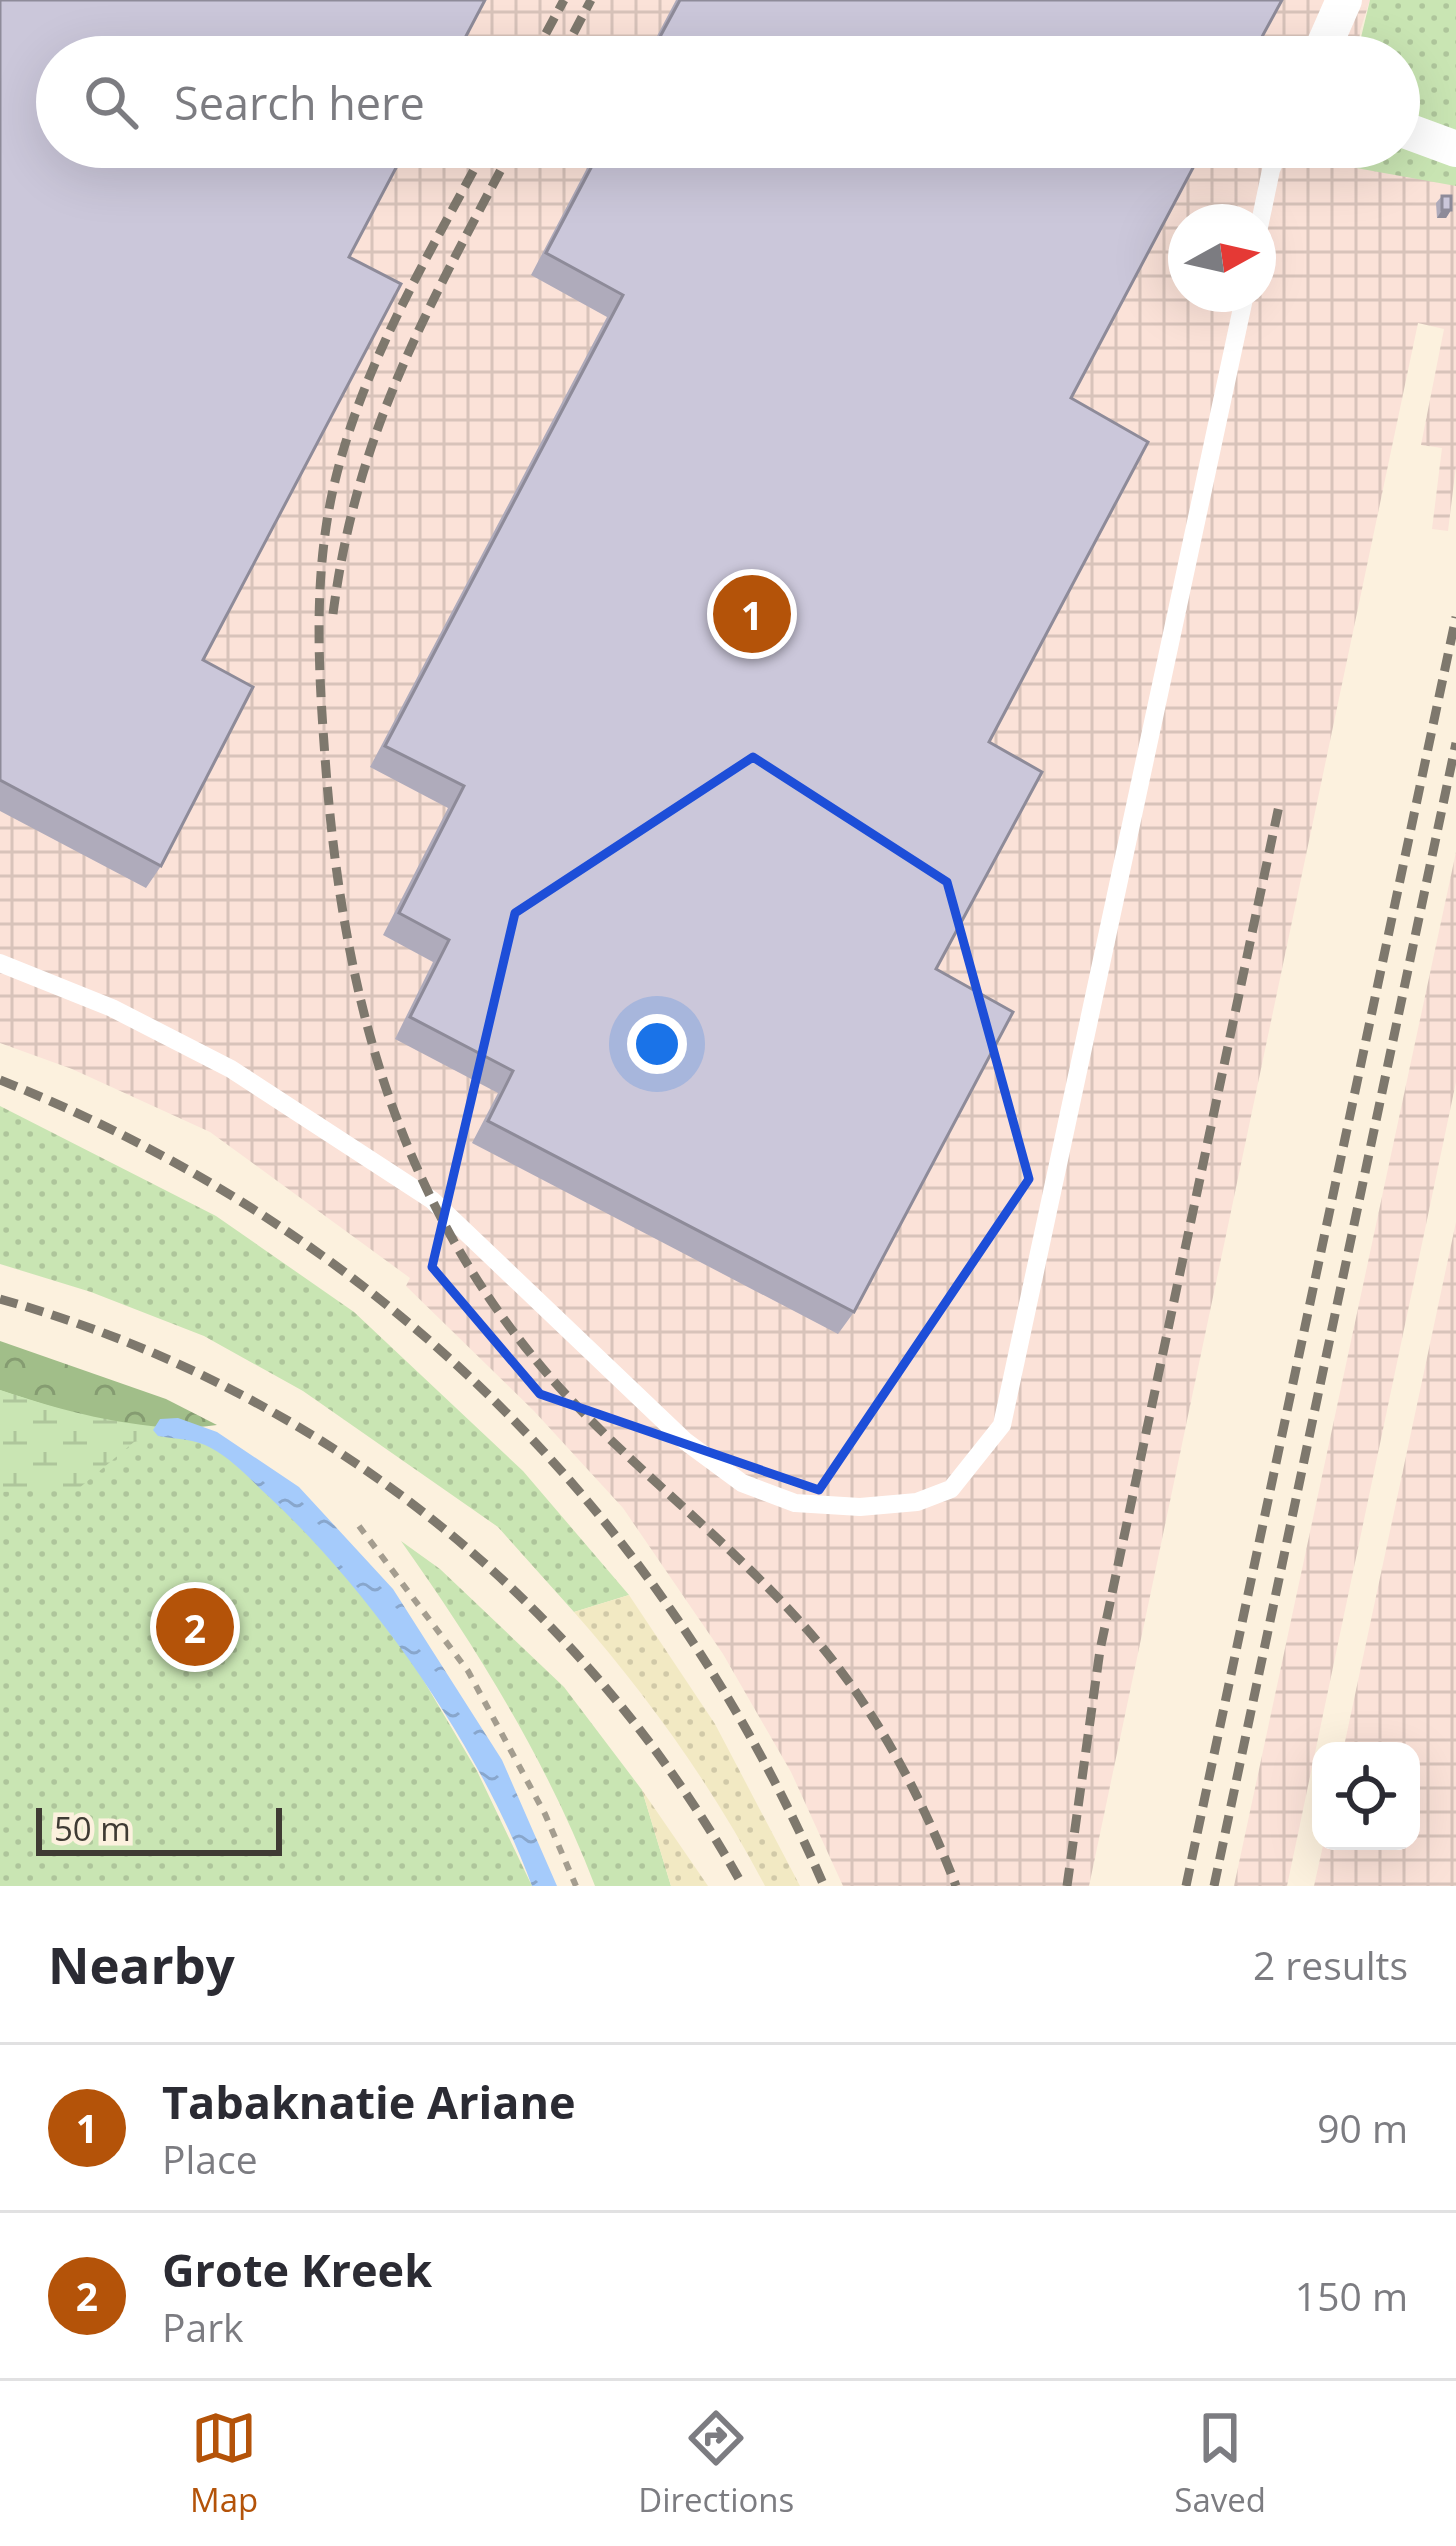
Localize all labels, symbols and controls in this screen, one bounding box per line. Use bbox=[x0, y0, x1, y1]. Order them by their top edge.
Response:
search box bbox=[36, 36, 1420, 168]
icon: search bbox=[78, 69, 144, 135]
text: Search here bbox=[174, 72, 425, 133]
north arrow bbox=[1168, 204, 1276, 312]
pin: 1 bbox=[713, 569, 791, 659]
your location bbox=[627, 1014, 687, 1074]
pin: 2 bbox=[156, 1582, 234, 1672]
map controls bbox=[1312, 1742, 1420, 1850]
button: locate bbox=[1312, 1742, 1420, 1850]
scale bar bbox=[36, 1802, 282, 1855]
text: 50 m bbox=[54, 1806, 131, 1851]
text: Nearby bbox=[48, 1929, 235, 1999]
text: 2 results bbox=[1253, 1938, 1408, 1991]
text: Tabaknatie Ariane bbox=[162, 2071, 576, 2132]
text: 1 bbox=[76, 2101, 98, 2154]
text: 90 m bbox=[1317, 2101, 1408, 2154]
text: Place bbox=[162, 2132, 258, 2185]
text: Grote Kreek bbox=[162, 2239, 432, 2300]
text: 2 bbox=[76, 2269, 98, 2322]
text: 150 m bbox=[1295, 2269, 1408, 2322]
text: Park bbox=[162, 2300, 244, 2353]
tab: Map bbox=[190, 2405, 258, 2522]
tab: Directions bbox=[638, 2405, 794, 2522]
tab: Saved bbox=[1174, 2405, 1266, 2522]

